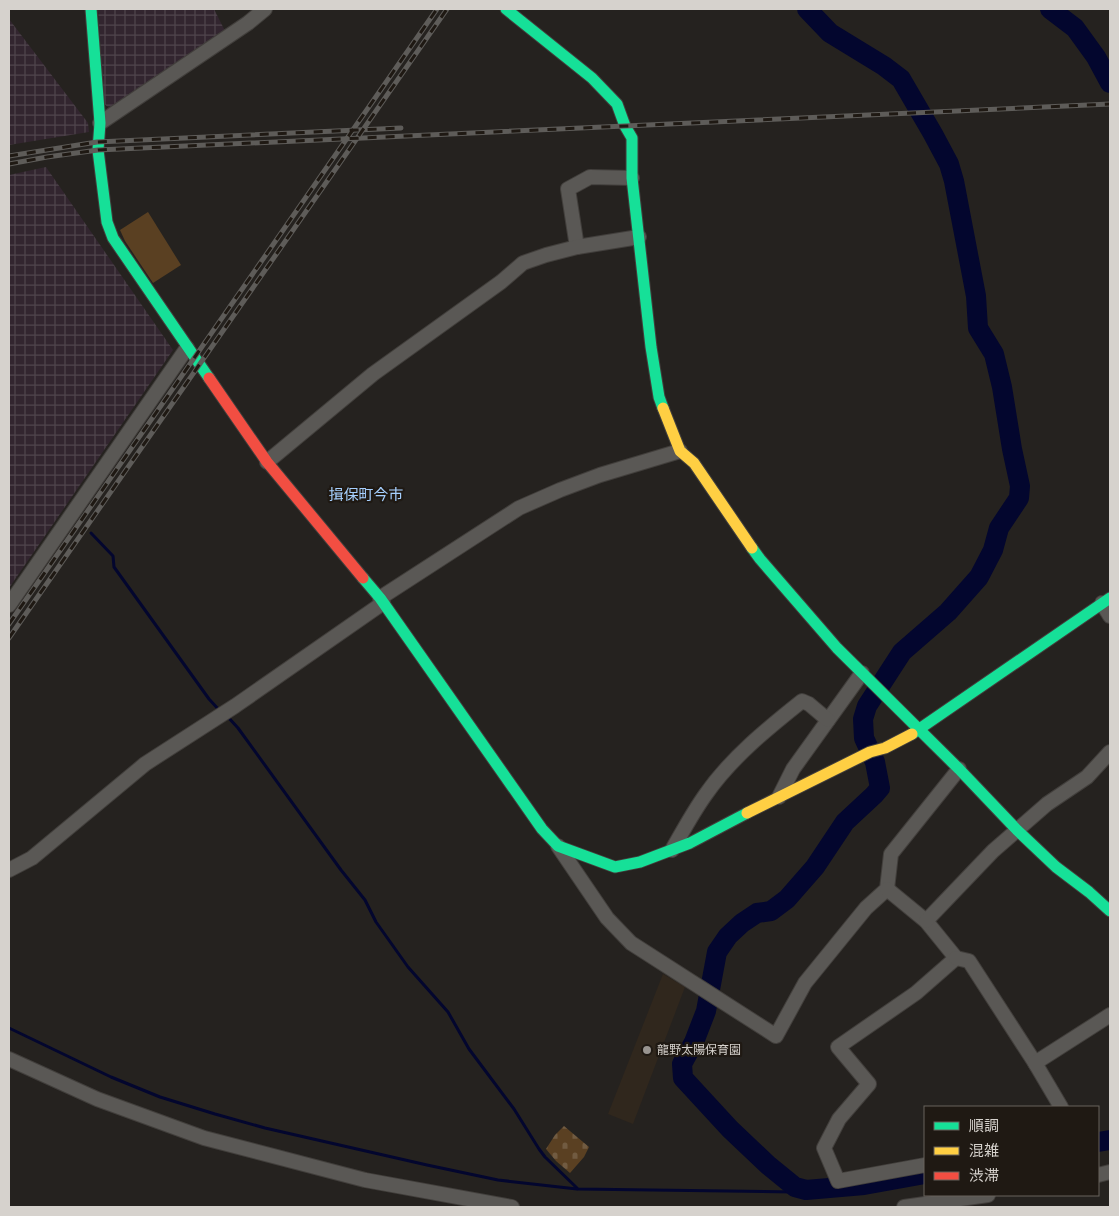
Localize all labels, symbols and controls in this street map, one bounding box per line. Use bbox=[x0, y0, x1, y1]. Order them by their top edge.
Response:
district label: 揖保町今市 bbox=[328, 486, 404, 504]
place label: 龍野太陽保育園 bbox=[657, 1043, 741, 1057]
marker: 龍野太陽保育園 bbox=[641, 1044, 653, 1056]
legend bbox=[924, 1106, 1099, 1196]
text: 順調 bbox=[969, 1117, 999, 1135]
text: 混雑 bbox=[969, 1142, 999, 1160]
text: 渋滞 bbox=[969, 1167, 999, 1185]

